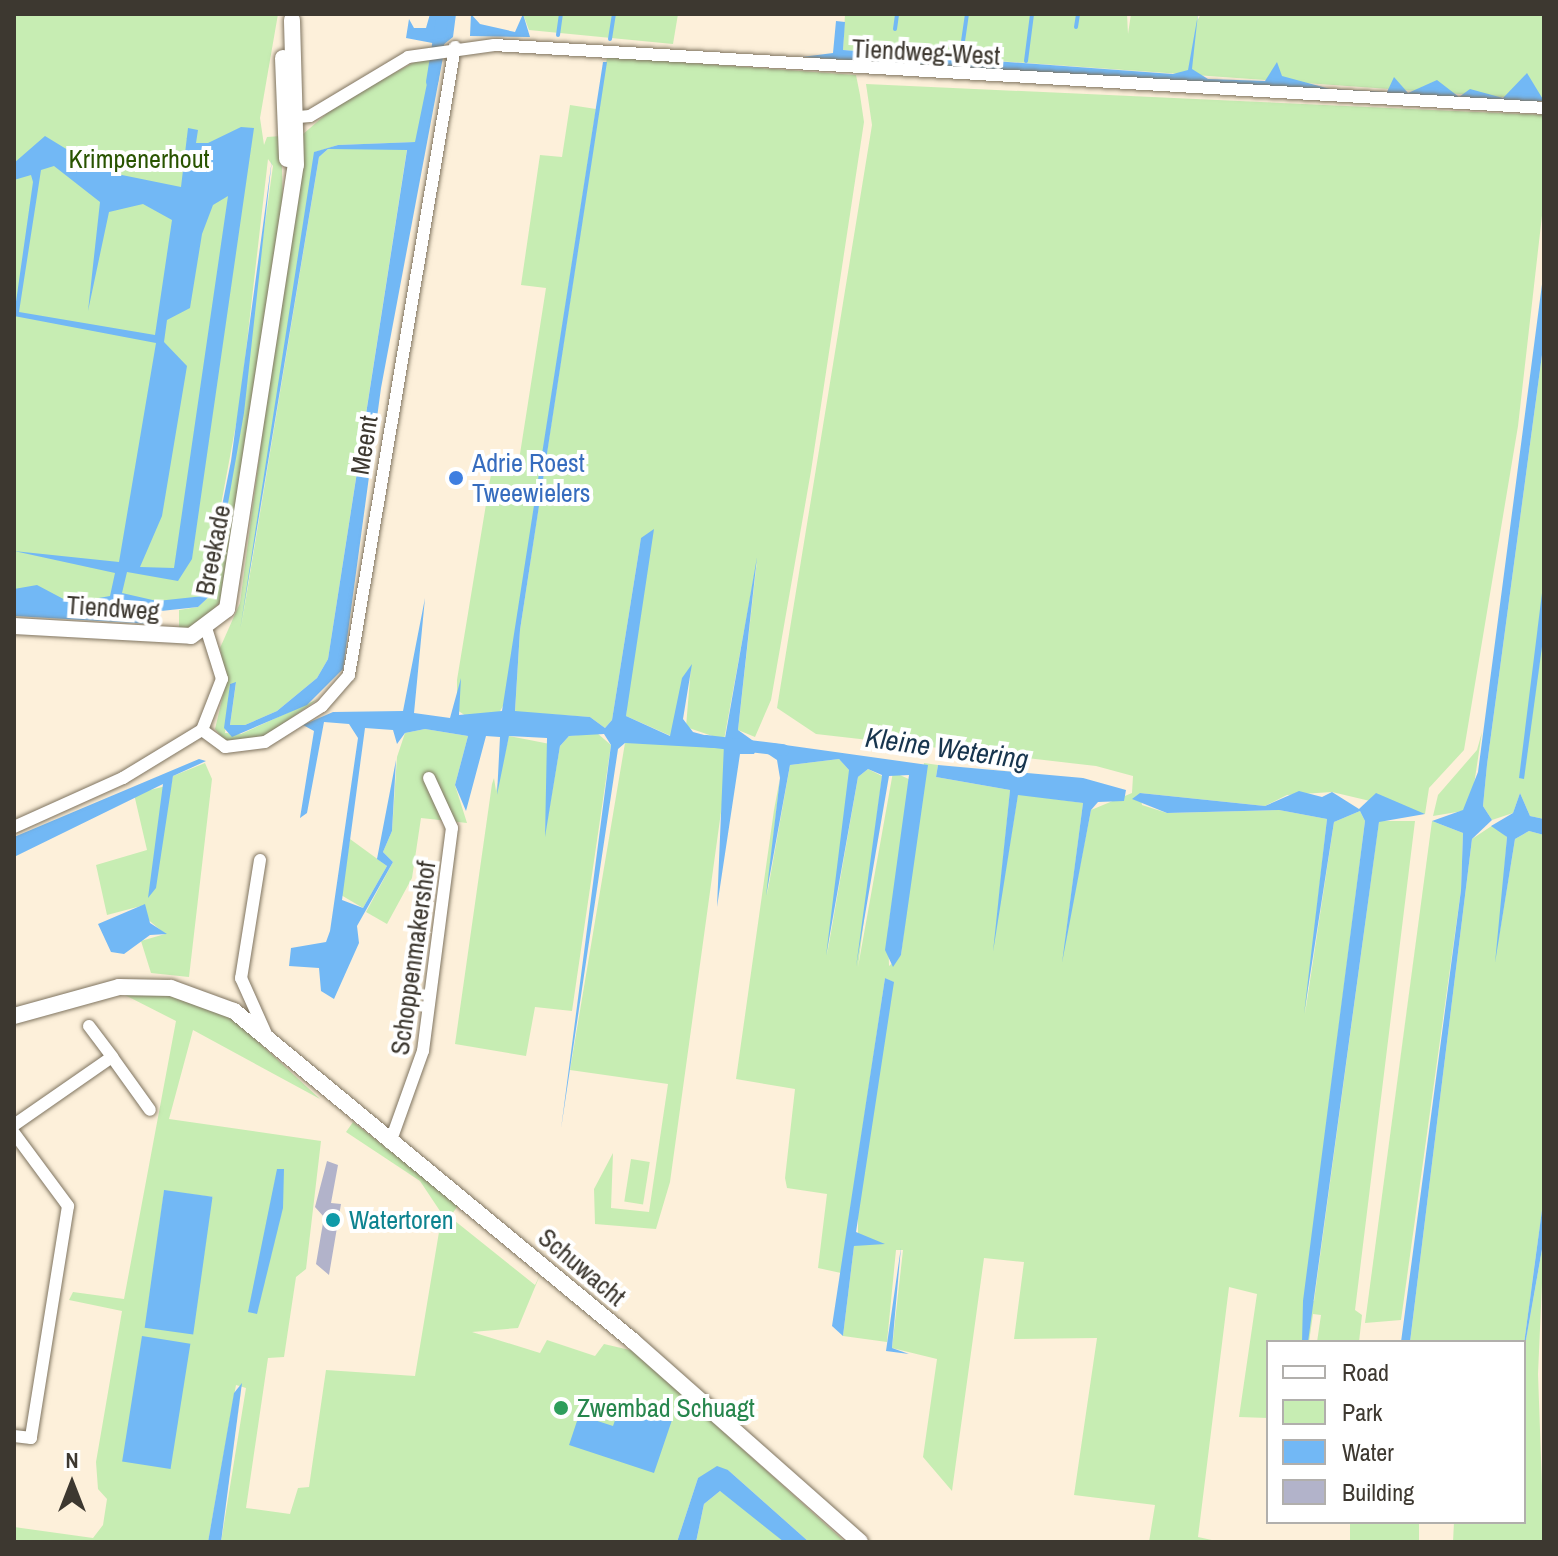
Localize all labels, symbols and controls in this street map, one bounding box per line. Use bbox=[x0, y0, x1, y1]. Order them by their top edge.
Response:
street label: Tiendweg-West bbox=[851, 33, 1001, 71]
park label: Krimpenerhout bbox=[68, 143, 210, 175]
street label: Meent bbox=[344, 413, 384, 477]
place label: Adrie Roest Tweewielers bbox=[472, 447, 590, 508]
marker: Adrie Roest Tweewielers bbox=[447, 469, 465, 487]
street label: Breekade bbox=[189, 502, 237, 598]
street label: Tiendweg bbox=[65, 589, 161, 627]
water label: Kleine Wetering bbox=[863, 720, 1031, 776]
street label: Schoppenmakershof bbox=[384, 859, 442, 1057]
place label: Watertoren bbox=[349, 1204, 454, 1236]
marker: Watertoren bbox=[324, 1211, 342, 1229]
street label: Schuwacht bbox=[532, 1222, 632, 1312]
legend bbox=[1266, 1340, 1526, 1524]
text: Road bbox=[1342, 1356, 1389, 1388]
place label: Zwembad Schuagt bbox=[577, 1392, 755, 1424]
text: Park bbox=[1342, 1396, 1382, 1428]
marker: Zwembad Schuagt bbox=[552, 1399, 570, 1417]
text: Water bbox=[1342, 1436, 1394, 1468]
north arrow bbox=[32, 1444, 112, 1524]
text: N bbox=[65, 1445, 79, 1475]
text: Building bbox=[1342, 1476, 1414, 1508]

